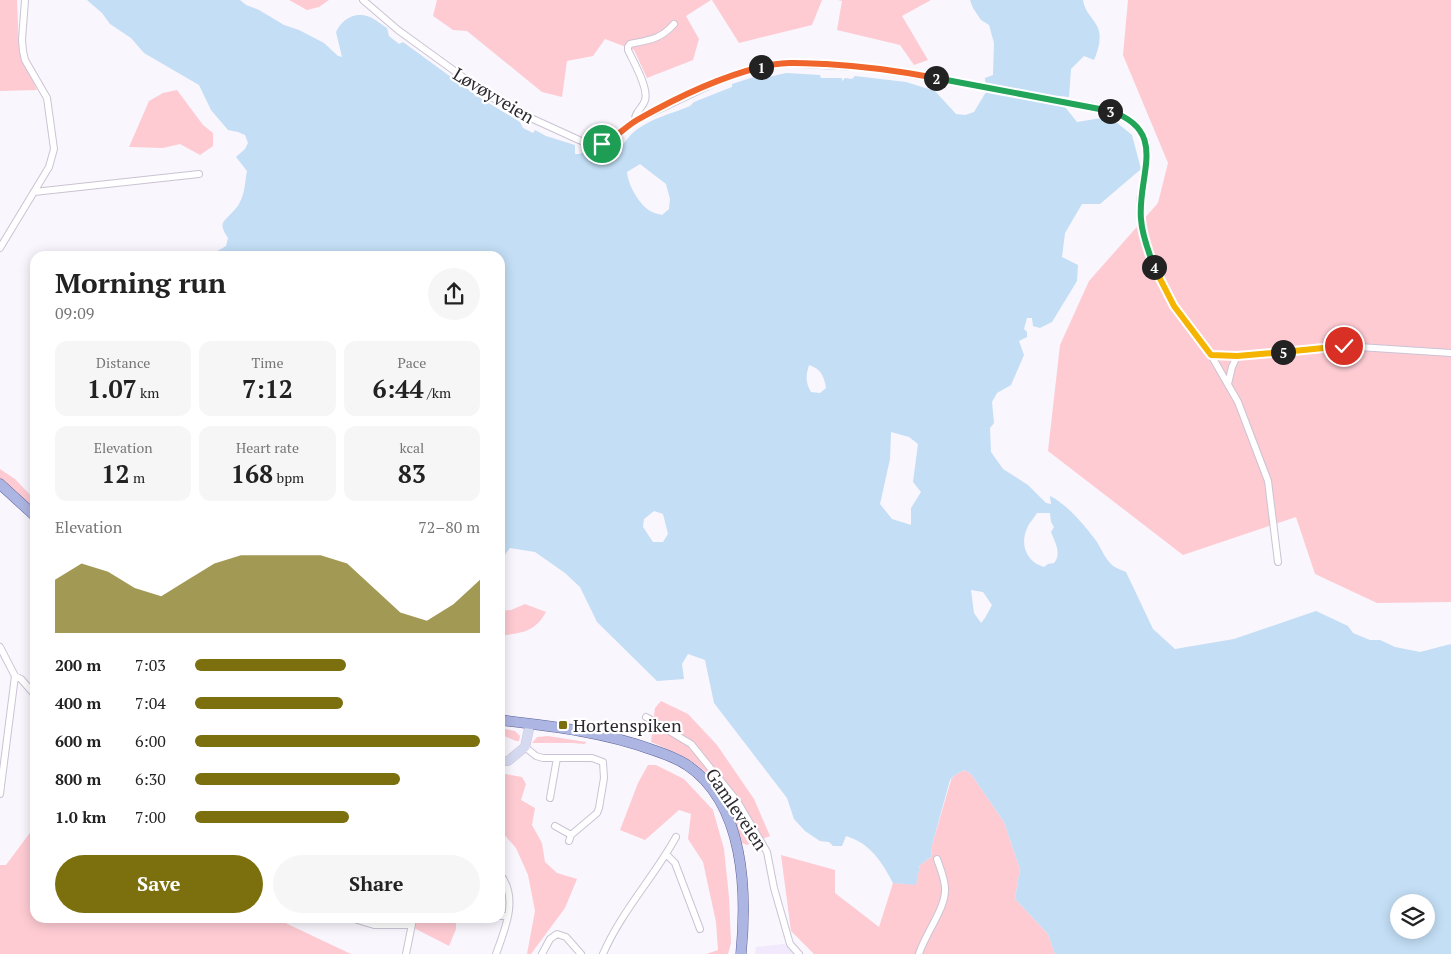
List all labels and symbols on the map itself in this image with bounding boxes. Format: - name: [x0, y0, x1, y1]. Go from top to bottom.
- pin: 1: [748, 54, 774, 80]
- street label: Løvøyveien: [449, 61, 539, 129]
- pin: 2: [924, 66, 948, 90]
- pin: 3: [1098, 98, 1122, 124]
- pin: [581, 123, 623, 165]
- pin: 4: [1142, 254, 1166, 280]
- pin: [1323, 325, 1365, 367]
- pin: 5: [1270, 340, 1296, 364]
- place label: Hortenspiken: [573, 713, 682, 737]
- marker: Hortenspiken: [557, 719, 569, 731]
- street label: Gamleveien: [701, 763, 773, 855]

